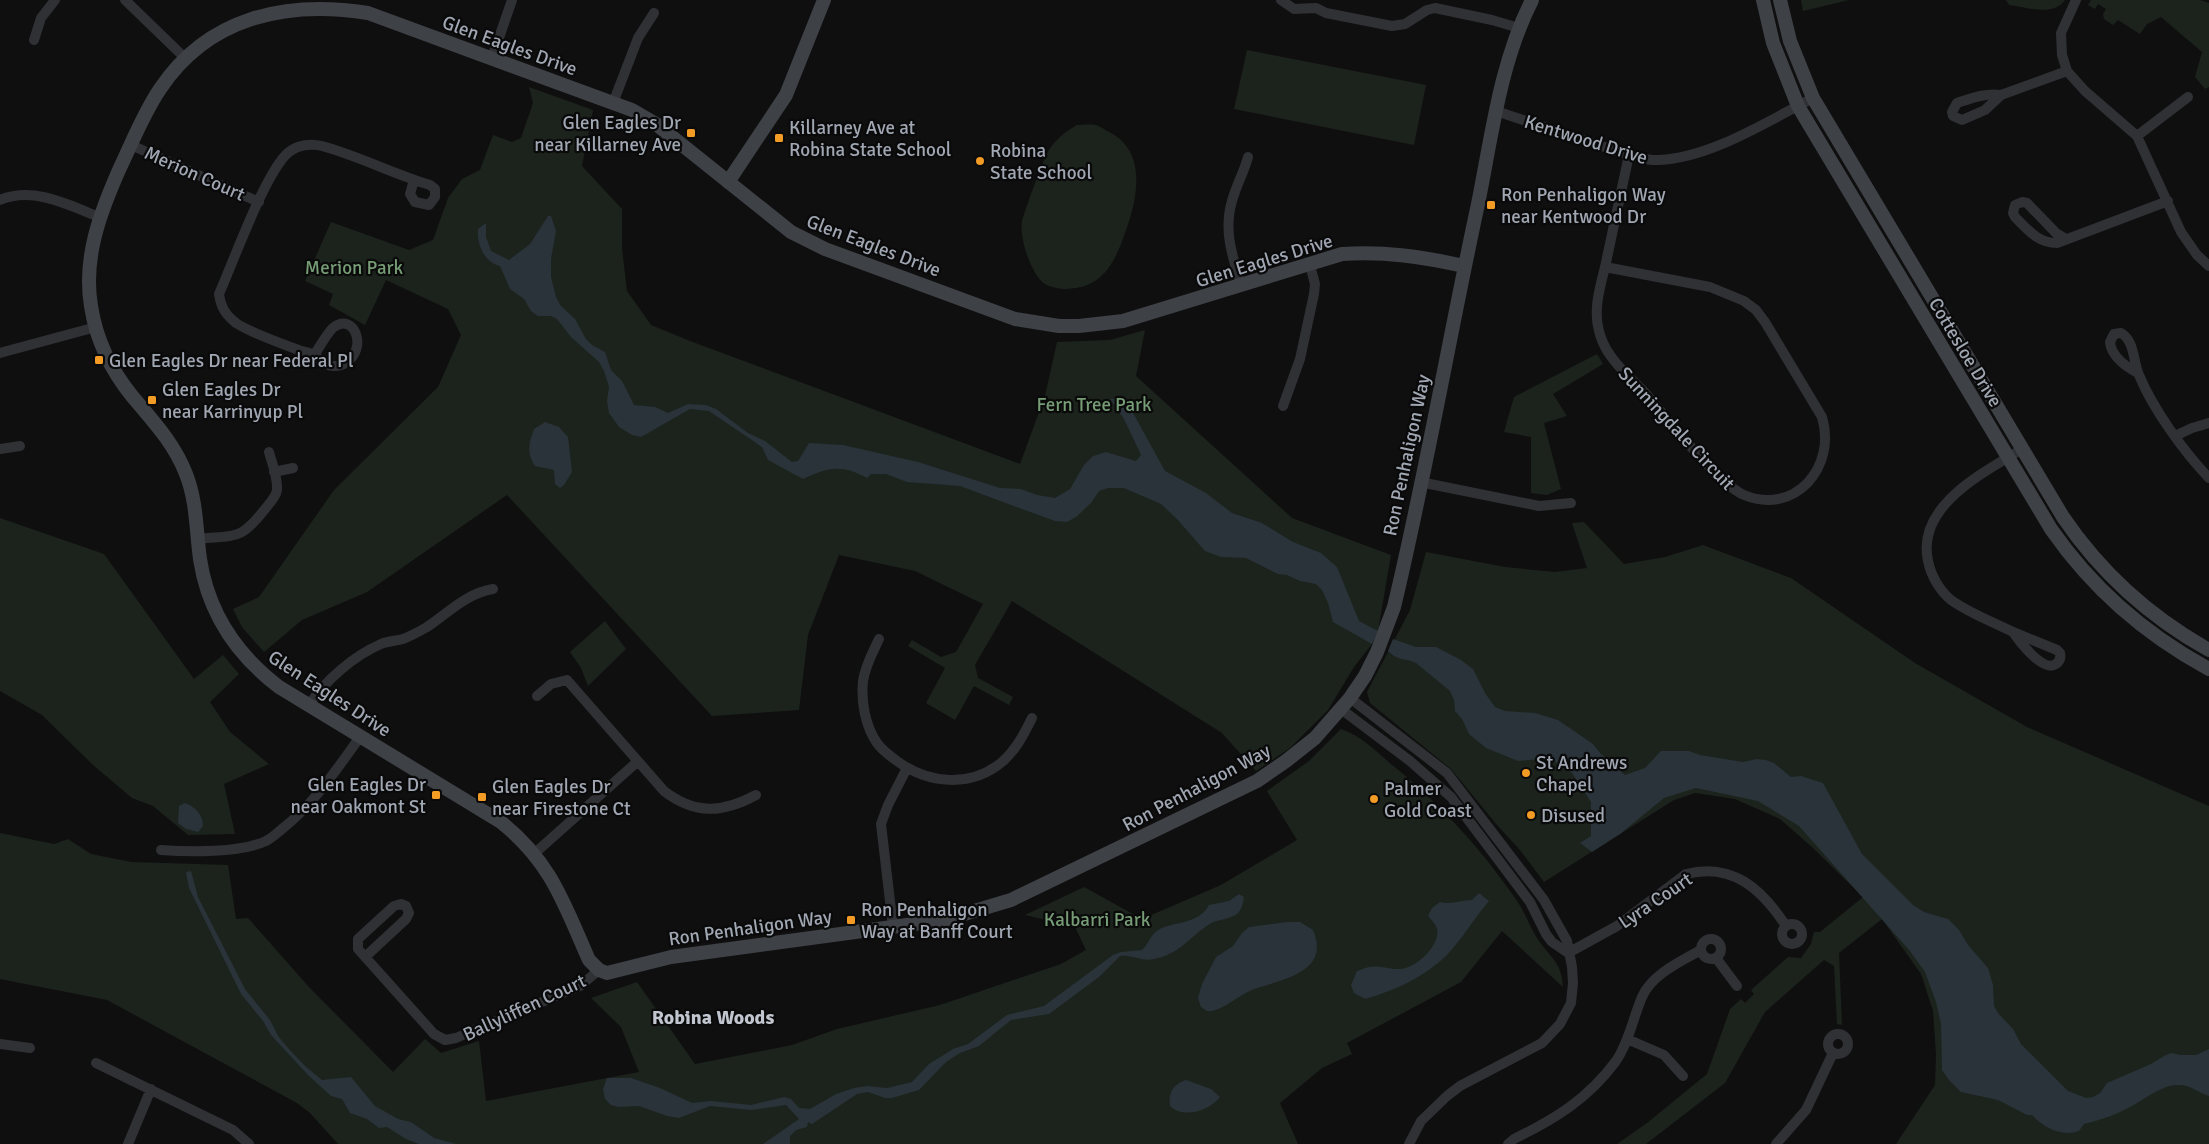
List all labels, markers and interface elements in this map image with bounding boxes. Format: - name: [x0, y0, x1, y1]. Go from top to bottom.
- street label: Glen Eagles Drive: [439, 10, 580, 81]
- street label: Kentwood Drive: [1521, 110, 1650, 170]
- place label: Glen Eagles Dr near Killarney Ave: [534, 111, 681, 157]
- place label: Killarney Ave at Robina State School: [789, 116, 951, 162]
- marker: Glen Eagles Dr near Killarney Ave: [685, 127, 697, 139]
- marker: Killarney Ave at Robina State School: [773, 132, 785, 144]
- place label: Robina State School: [990, 139, 1092, 185]
- street label: Merion Court: [141, 141, 249, 207]
- marker: Robina State School: [974, 155, 986, 167]
- place label: Ron Penhaligon Way near Kentwood Dr: [1501, 183, 1666, 229]
- marker: Ron Penhaligon Way near Kentwood Dr: [1485, 199, 1497, 211]
- street label: Glen Eagles Drive: [803, 209, 944, 283]
- street label: Glen Eagles Drive: [1193, 229, 1336, 293]
- park label: Merion Park: [305, 256, 404, 280]
- street label: Cottesloe Drive: [1923, 293, 2007, 412]
- place label: Glen Eagles Dr near Federal Pl: [109, 349, 353, 373]
- marker: Glen Eagles Dr near Federal Pl: [93, 354, 105, 366]
- street label: Sunningdale Circuit: [1613, 362, 1740, 496]
- street label: Ron Penhaligon Way: [1378, 372, 1436, 538]
- place label: Glen Eagles Dr near Karrinyup Pl: [162, 378, 303, 424]
- park label: Fern Tree Park: [1036, 393, 1152, 417]
- marker: Glen Eagles Dr near Karrinyup Pl: [146, 394, 158, 406]
- street label: Glen Eagles Drive: [263, 645, 395, 743]
- street label: Ron Penhaligon Way: [1118, 739, 1275, 837]
- place label: St Andrews Chapel: [1536, 751, 1627, 797]
- marker: St Andrews Chapel: [1520, 767, 1532, 779]
- place label: Glen Eagles Dr near Oakmont St: [290, 773, 426, 819]
- place label: Glen Eagles Dr near Firestone Ct: [492, 775, 631, 821]
- place label: Palmer Gold Coast: [1384, 777, 1472, 823]
- marker: Glen Eagles Dr near Oakmont St: [430, 789, 442, 801]
- marker: Glen Eagles Dr near Firestone Ct: [476, 791, 488, 803]
- marker: Palmer Gold Coast: [1368, 793, 1380, 805]
- place label: Disused: [1541, 804, 1605, 828]
- marker: Disused: [1525, 809, 1537, 821]
- street label: Lyra Court: [1614, 867, 1697, 934]
- place label: Ron Penhaligon Way at Banff Court: [861, 898, 1013, 944]
- street label: Ron Penhaligon Way: [667, 905, 833, 951]
- park label: Kalbarri Park: [1044, 908, 1151, 932]
- marker: Ron Penhaligon Way at Banff Court: [845, 914, 857, 926]
- street label: Ballyliffen Court: [459, 969, 590, 1047]
- district label: Robina Woods: [652, 1005, 774, 1030]

